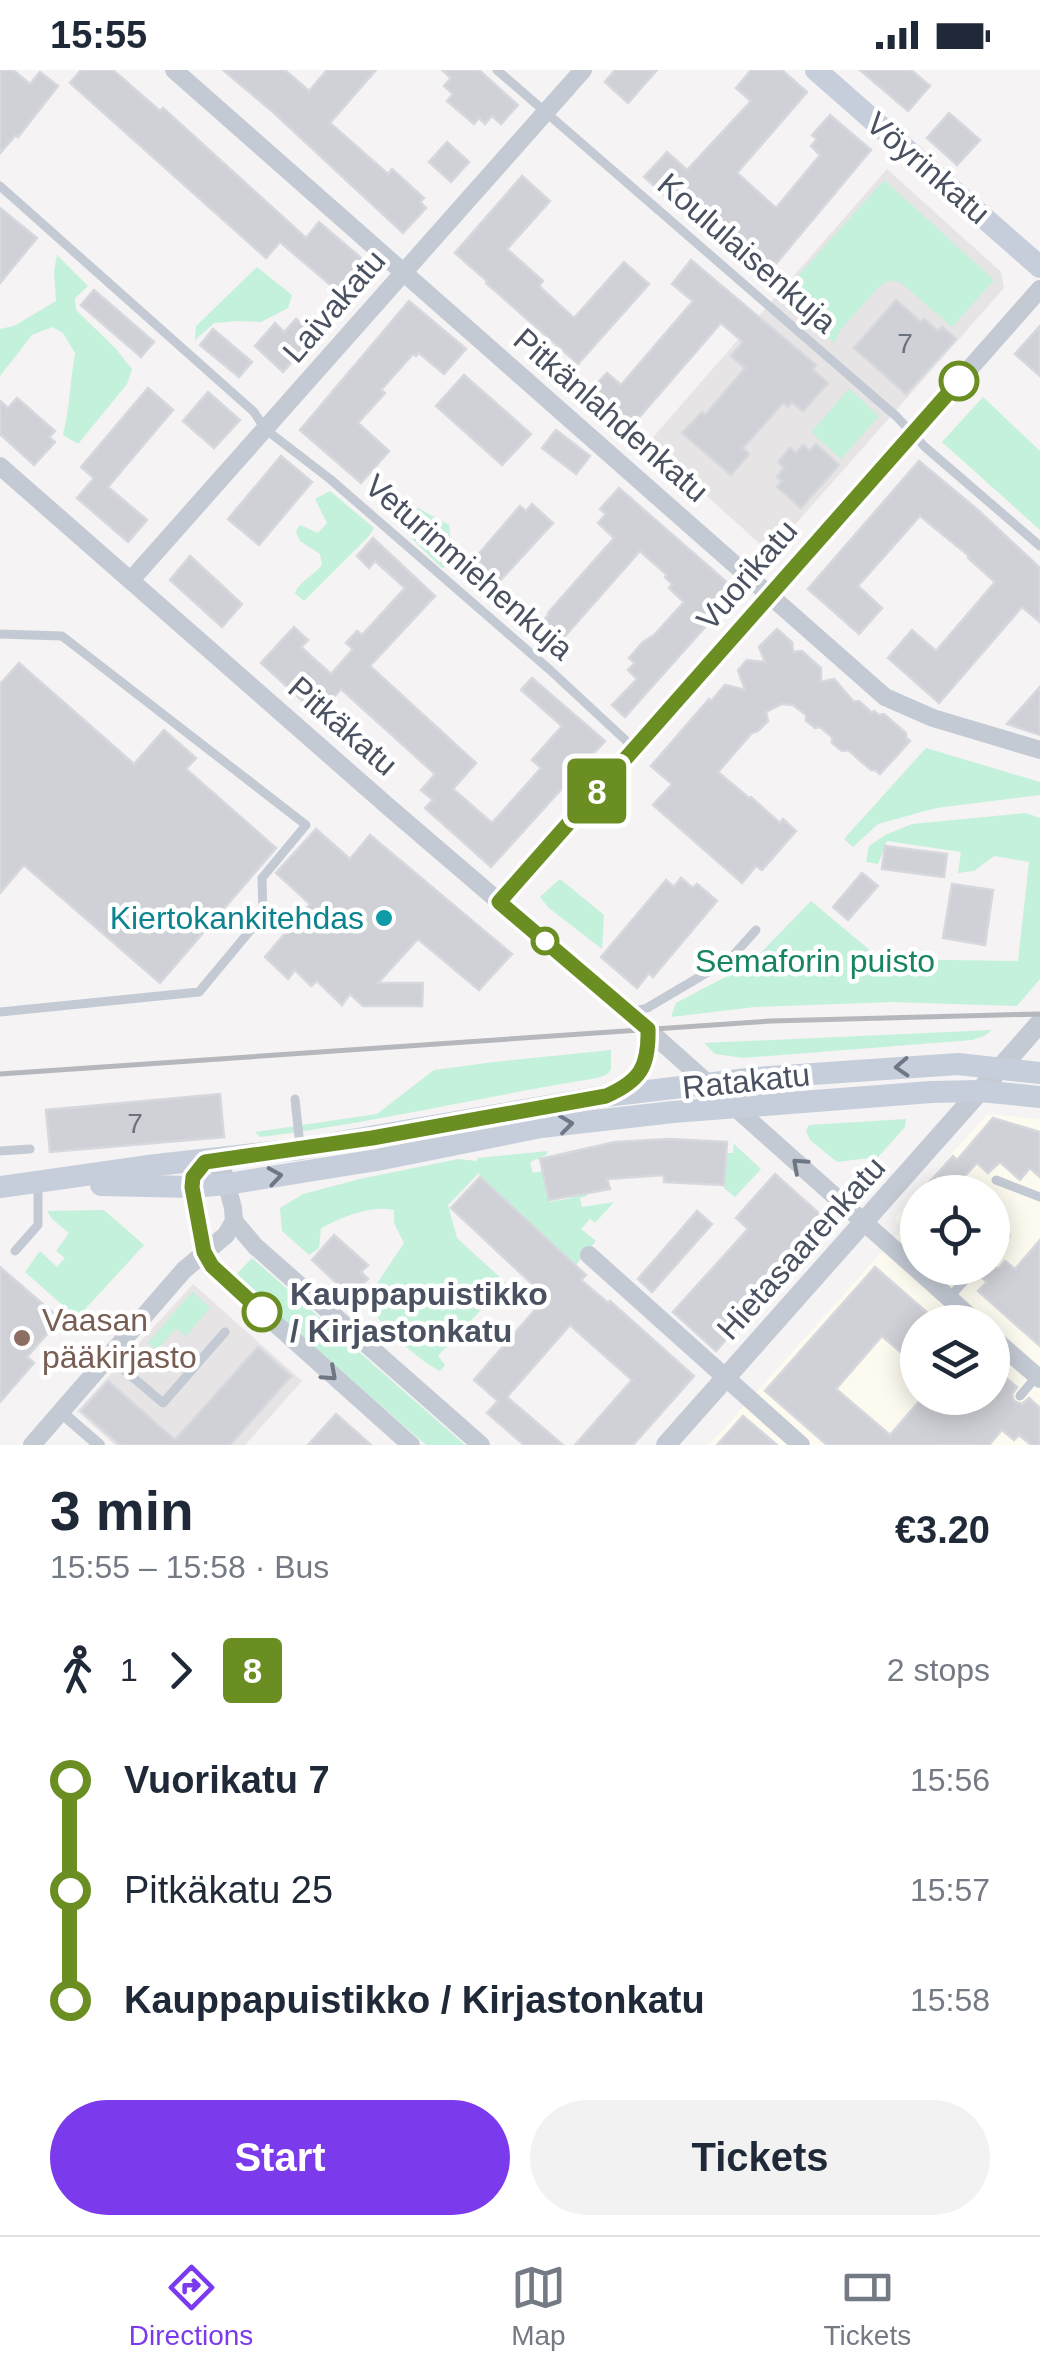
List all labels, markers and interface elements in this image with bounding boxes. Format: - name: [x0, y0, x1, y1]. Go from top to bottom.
- text: 15:55: [50, 14, 147, 56]
- street label: Vöyrinkatu: [859, 105, 997, 231]
- street label: Koululaisenkuja: [651, 166, 844, 340]
- street label: Laivakatu: [275, 242, 393, 370]
- street label: Pitkänlahdenkatu: [507, 321, 715, 509]
- house number: 7: [897, 328, 913, 359]
- unlabelled marker: [940, 362, 978, 400]
- street label: Veturinmiehenkuja: [358, 467, 580, 667]
- street label: Vuorikatu: [689, 513, 805, 637]
- street label: Pitkäkatu: [282, 669, 404, 783]
- line badge: 8: [564, 758, 630, 824]
- text: 8: [587, 772, 607, 811]
- place label: Kiertokankitehdas: [110, 900, 364, 936]
- marker: Kiertokankitehdas: [373, 907, 395, 929]
- unlabelled marker: [532, 928, 558, 954]
- park label: Semaforin puisto: [695, 943, 935, 979]
- street label: Ratakatu: [680, 1056, 812, 1106]
- one-way arrow: [894, 1056, 910, 1078]
- house number: 7: [127, 1108, 143, 1139]
- one-way arrow: [558, 1114, 574, 1135]
- street label: Hietasaarenkatu: [710, 1149, 892, 1347]
- one-way arrow: [792, 1159, 811, 1177]
- one-way arrow: [266, 1166, 283, 1187]
- map controls: [900, 1175, 1010, 1415]
- button: locate: [900, 1175, 1010, 1285]
- place label: Kauppapuistikko / Kirjastonkatu: [290, 1276, 548, 1349]
- marker: Kauppapuistikko / Kirjastonkatu: [243, 1293, 281, 1331]
- place label: Vaasan pääkirjasto: [42, 1302, 197, 1375]
- button: layers: [900, 1305, 1010, 1415]
- marker: Vaasan pääkirjasto: [11, 1327, 33, 1349]
- one-way arrow: [318, 1362, 337, 1380]
- text: 3 min: [50, 1480, 194, 1542]
- text: €3.20: [895, 1509, 990, 1551]
- text: 15:55 – 15:58 · Bus: [50, 1549, 329, 1585]
- icon: walk: [50, 1643, 105, 1698]
- icon: forward: [153, 1643, 208, 1698]
- text: 8: [243, 1651, 262, 1690]
- text: 1: [120, 1652, 138, 1688]
- text: 2 stops: [887, 1652, 990, 1688]
- text: Vuorikatu 7: [124, 1759, 330, 1801]
- text: 15:56: [910, 1762, 990, 1798]
- text: Pitkäkatu 25: [124, 1869, 333, 1911]
- text: 15:57: [910, 1872, 990, 1908]
- text: Kauppapuistikko / Kirjastonkatu: [124, 1979, 705, 2021]
- text: 15:58: [910, 1982, 990, 2018]
- button: Start: [50, 2100, 510, 2215]
- button: Tickets: [530, 2100, 990, 2215]
- tab: Directions: [129, 2260, 253, 2352]
- tab: Map: [511, 2260, 566, 2352]
- tab: Tickets: [824, 2260, 911, 2352]

